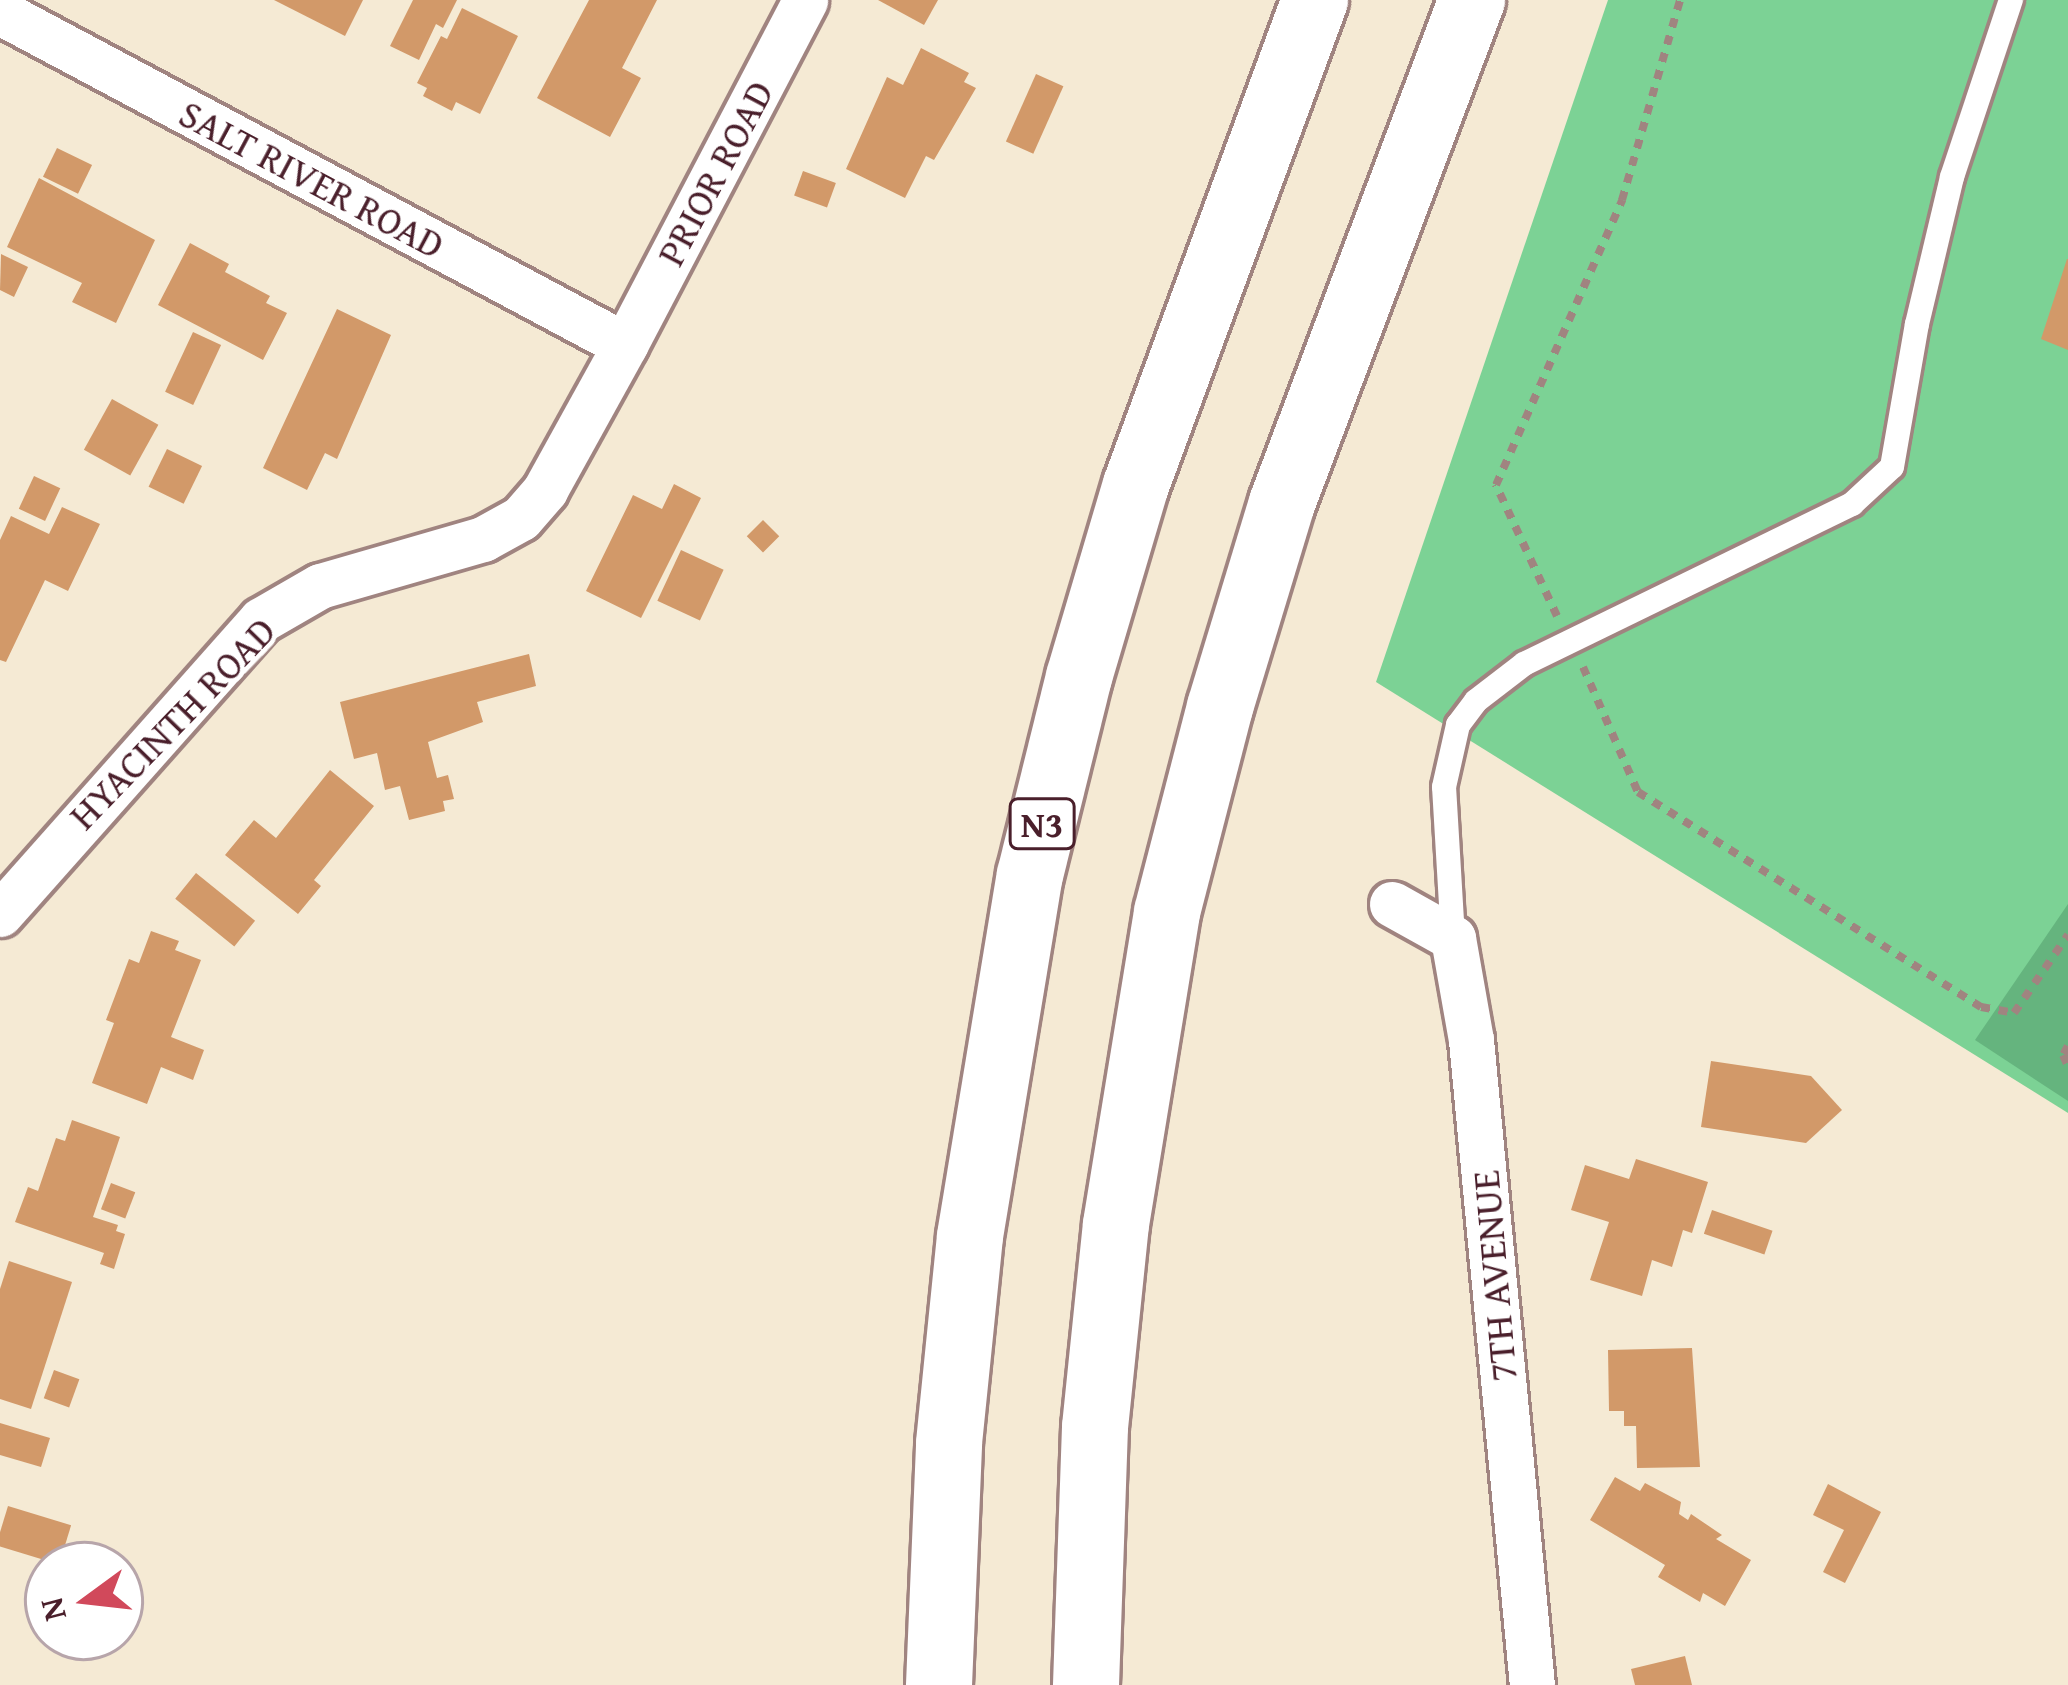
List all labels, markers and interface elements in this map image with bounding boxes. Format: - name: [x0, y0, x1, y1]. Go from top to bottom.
- street label: PRIOR ROAD: [647, 73, 783, 273]
- street label: SALT RIVER ROAD: [172, 90, 452, 268]
- street label: HYACINTH ROAD: [59, 607, 285, 839]
- road number: N3: [1006, 794, 1078, 854]
- street label: 7TH AVENUE: [1461, 1168, 1527, 1384]
- north arrow: [24, 1541, 144, 1661]
- text: N: [26, 1593, 78, 1626]

